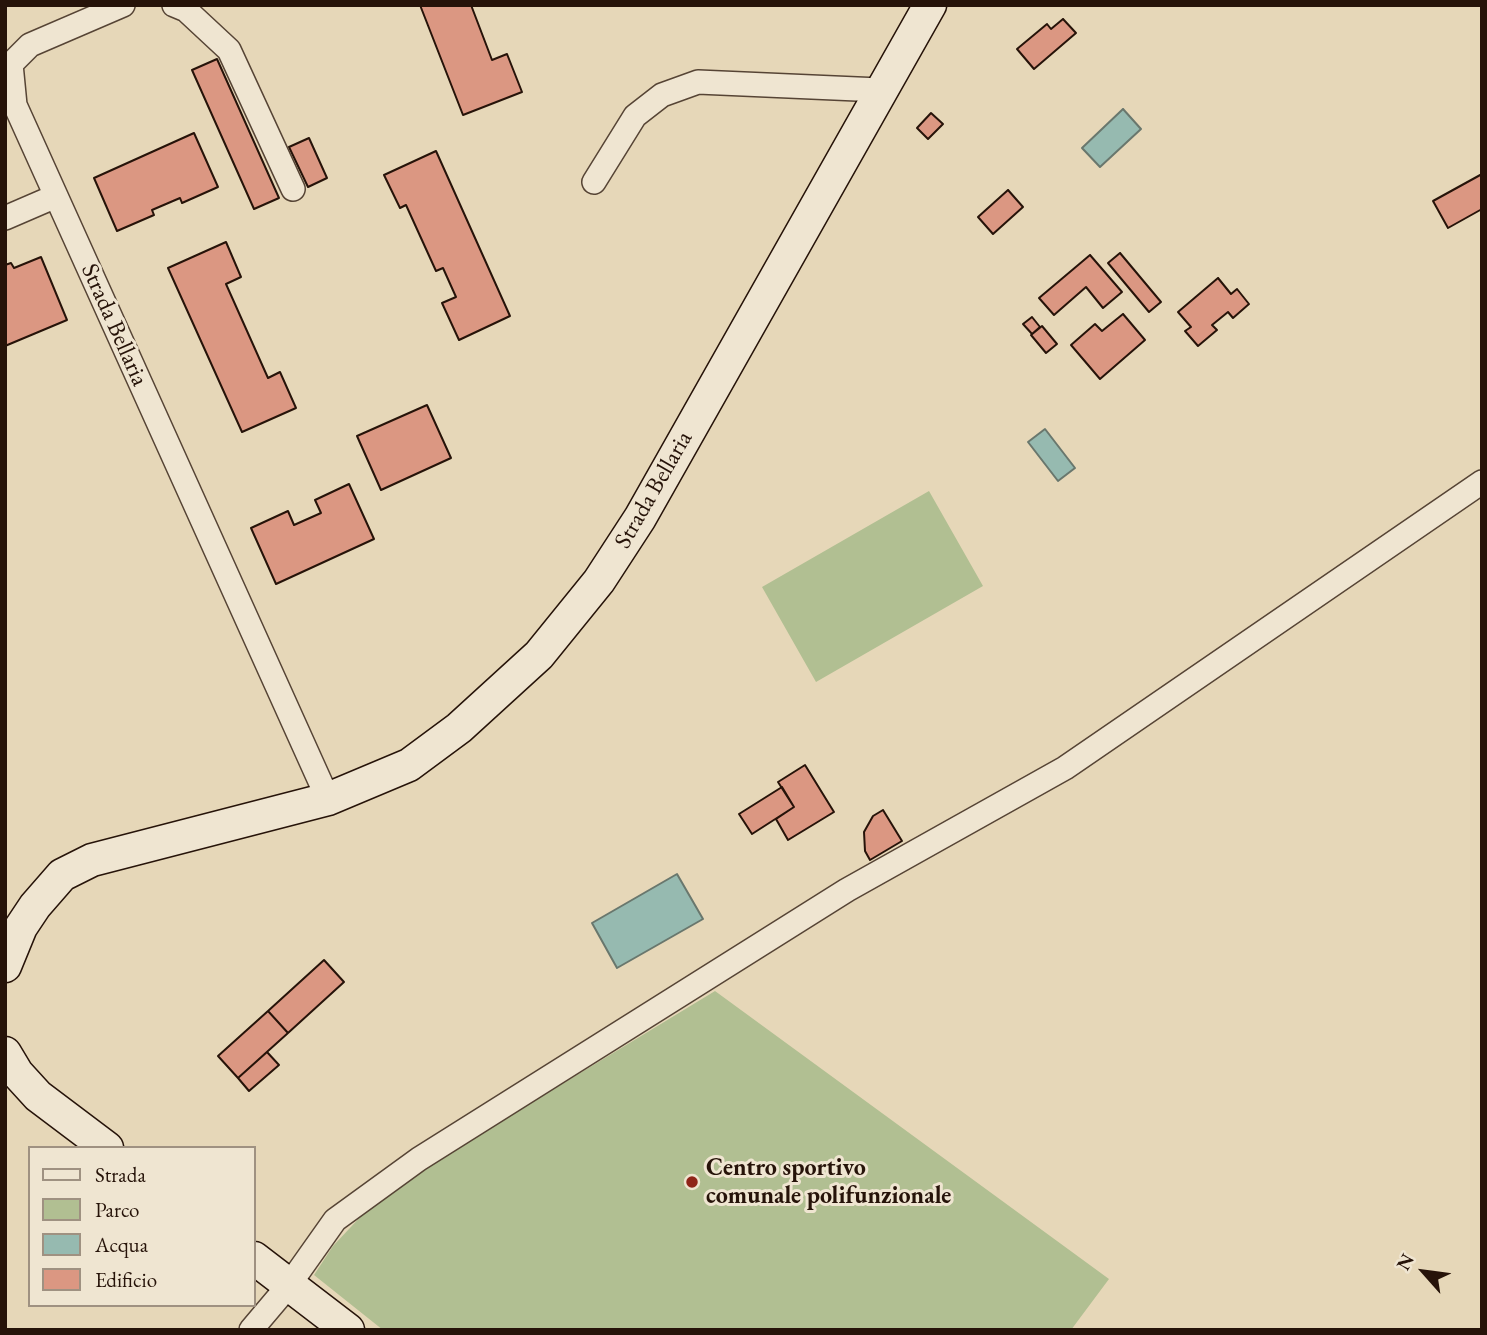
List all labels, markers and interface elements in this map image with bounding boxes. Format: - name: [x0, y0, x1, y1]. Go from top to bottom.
- street label: Strada Bellaria: [74, 259, 154, 391]
- street label: Strada Bellaria: [609, 426, 699, 554]
- legend: [28, 1146, 256, 1307]
- place label: Centro sportivo comunale polifunzionale: [706, 1154, 951, 1210]
- text: Strada: [95, 1161, 146, 1188]
- marker: Centro sportivo comunale polifunzionale: [684, 1174, 700, 1190]
- text: Parco: [95, 1196, 139, 1223]
- text: Acqua: [95, 1231, 148, 1258]
- north arrow: [1389, 1237, 1459, 1307]
- text: N: [1390, 1249, 1420, 1275]
- text: Edificio: [95, 1266, 157, 1293]

